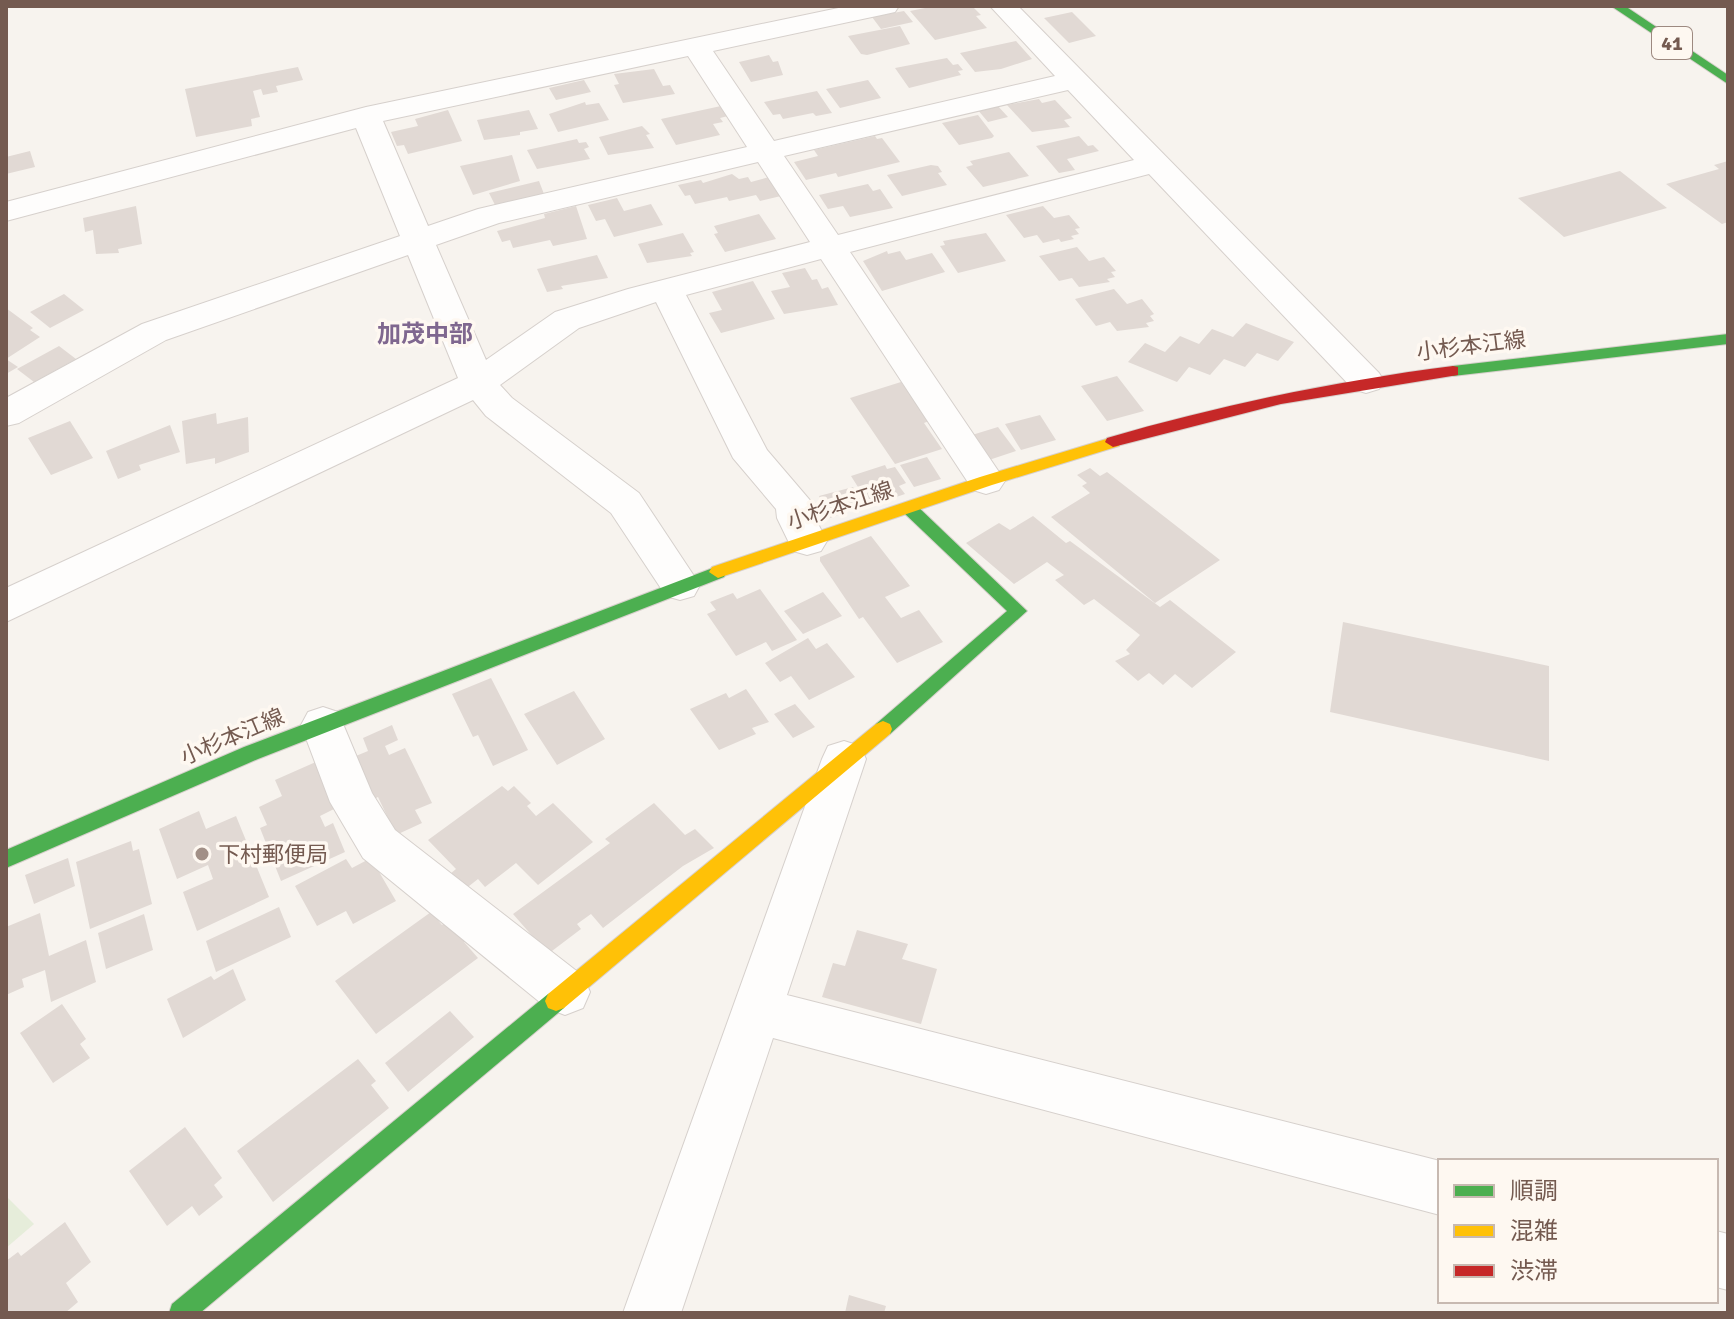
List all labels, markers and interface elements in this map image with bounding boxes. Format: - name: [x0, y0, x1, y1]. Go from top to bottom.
- road number: 41: [1652, 27, 1692, 59]
- district label: 加茂中部: [377, 319, 473, 349]
- street label: 小杉本江線: [1415, 325, 1527, 366]
- street label: 小杉本江線: [784, 476, 897, 535]
- street label: 小杉本江線: [176, 703, 288, 770]
- place label: 下村郵便局: [218, 841, 328, 868]
- marker: 下村郵便局: [193, 845, 211, 863]
- legend: [1438, 1159, 1718, 1303]
- text: 順調: [1510, 1176, 1558, 1206]
- text: 混雑: [1510, 1216, 1558, 1246]
- text: 渋滞: [1510, 1256, 1558, 1286]

